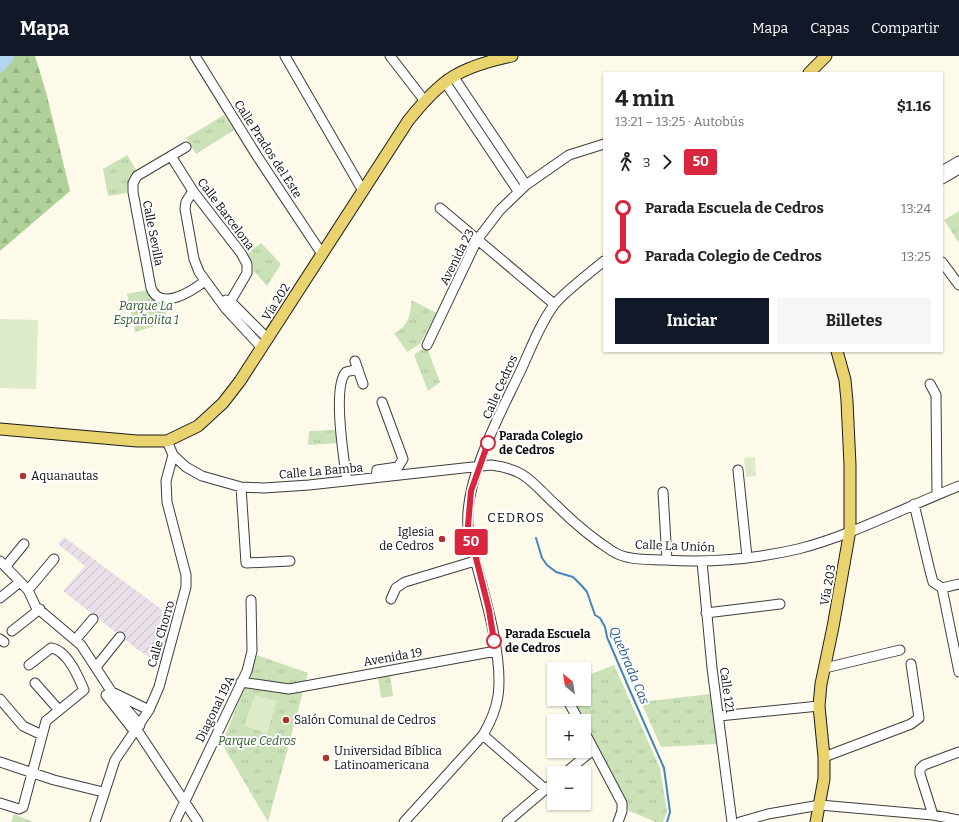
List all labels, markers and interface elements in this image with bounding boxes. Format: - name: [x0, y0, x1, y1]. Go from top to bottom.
- text: Mapa: [20, 17, 69, 40]
- text: Mapa: [752, 20, 788, 37]
- text: Capas: [810, 20, 849, 37]
- text: Compartir: [871, 20, 939, 37]
- text: 4 min: [615, 85, 675, 112]
- street label: Calle Prados del Este: [231, 97, 305, 201]
- text: $1.16: [897, 97, 931, 115]
- text: 13:21 – 13:25 · Autobús: [615, 114, 744, 129]
- icon: walk: [615, 151, 637, 173]
- icon: forward: [656, 151, 678, 173]
- text: 50: [692, 153, 709, 170]
- text: 3: [643, 155, 650, 170]
- street label: Calle Barcelona: [195, 175, 258, 253]
- street label: Calle Sevilla: [140, 199, 166, 267]
- text: Parada Escuela de Cedros: [645, 199, 824, 217]
- text: 13:24: [901, 201, 931, 216]
- street label: Avenida 23: [437, 226, 477, 287]
- text: Parada Colegio de Cedros: [645, 247, 822, 265]
- text: 13:25: [902, 249, 931, 264]
- street label: Vía 202: [259, 281, 293, 323]
- button: Iniciar: [615, 298, 769, 344]
- button: Billetes: [777, 298, 931, 344]
- park label: Parque La Españolita 1: [113, 299, 179, 327]
- street label: Calle Cedros: [480, 353, 520, 421]
- place label: Parada Colegio de Cedros: [499, 429, 583, 457]
- marker: Parada Colegio de Cedros: [480, 435, 496, 451]
- street label: Calle La Bamba: [278, 460, 364, 482]
- place label: Aquanautas: [31, 469, 99, 483]
- marker: Aquanautas: [18, 471, 28, 481]
- district label: CEDROS: [487, 510, 545, 525]
- place label: Iglesia de Cedros: [379, 525, 434, 553]
- line badge: 50: [453, 529, 489, 555]
- text: 50: [463, 533, 479, 550]
- marker: Iglesia de Cedros: [437, 534, 447, 544]
- street label: Calle La Unión: [635, 538, 716, 554]
- street label: Vía 203: [818, 563, 839, 607]
- street label: Calle Chorro: [145, 599, 177, 669]
- water label: Quebrada Cas: [606, 624, 653, 706]
- place label: Parada Escuela de Cedros: [505, 627, 591, 655]
- marker: Parada Escuela de Cedros: [486, 633, 502, 649]
- street label: Avenida 19: [362, 645, 424, 669]
- north arrow: [547, 662, 591, 706]
- map controls: [547, 662, 591, 810]
- street label: Calle 121: [717, 666, 737, 714]
- street label: Diagonal 19A: [193, 673, 237, 745]
- place label: Salón Comunal de Cedros: [294, 713, 436, 727]
- button: +: [547, 714, 591, 758]
- marker: Salón Comunal de Cedros: [281, 715, 291, 725]
- park label: Parque Cedros: [218, 734, 296, 748]
- place label: Universidad Bíblica Latinoamericana: [334, 744, 442, 772]
- marker: Universidad Bíblica Latinoamericana: [321, 753, 331, 763]
- button: −: [547, 766, 591, 810]

